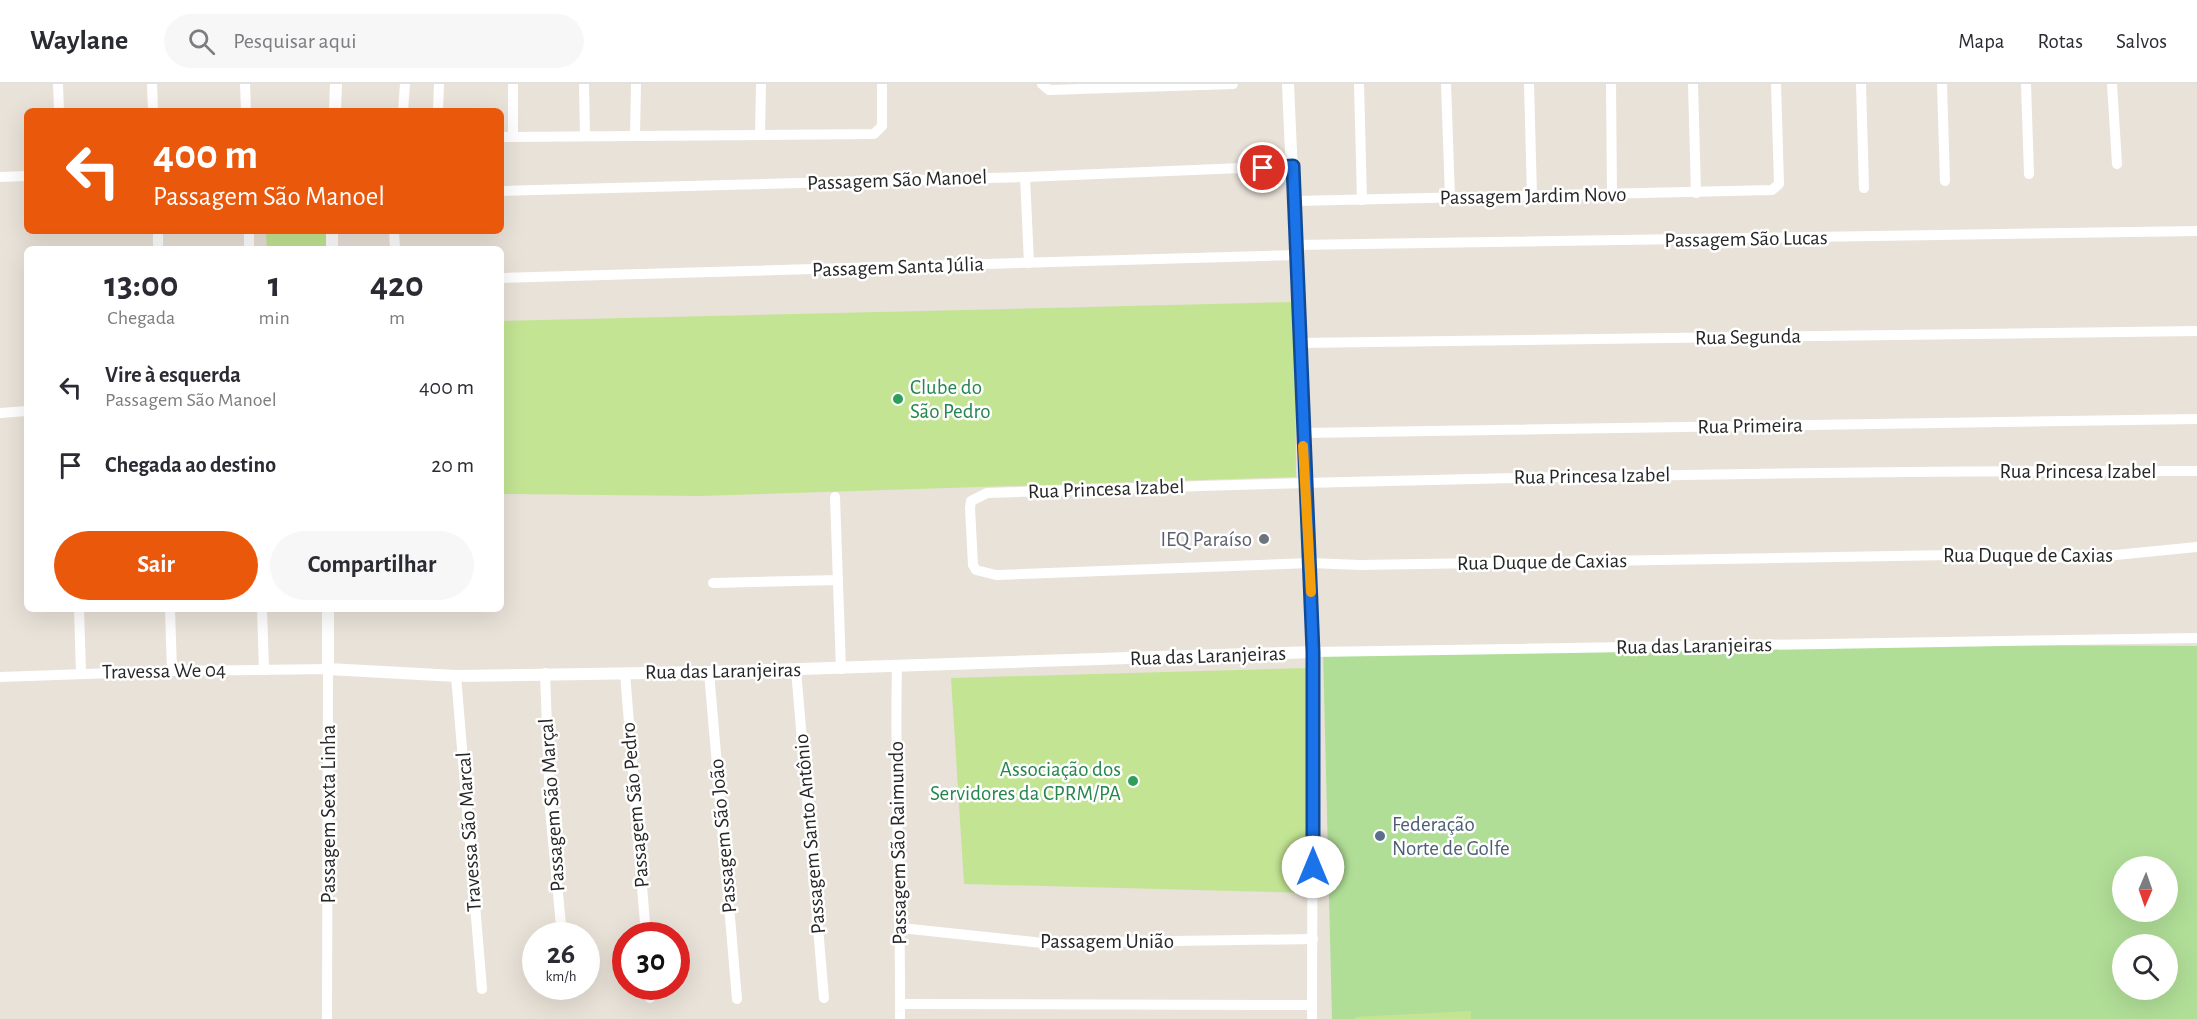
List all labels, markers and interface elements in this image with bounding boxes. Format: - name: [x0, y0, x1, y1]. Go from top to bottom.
- search box: [164, 14, 584, 68]
- icon: search: [185, 25, 218, 58]
- text: Waylane: [30, 27, 128, 55]
- text: Pesquisar aqui: [233, 30, 356, 52]
- text: Mapa: [1958, 31, 2005, 52]
- text: Rotas: [2038, 31, 2083, 52]
- text: Salvos: [2116, 31, 2167, 52]
- icon: left: [54, 132, 132, 210]
- text: 400 m: [153, 134, 258, 176]
- pin: [1237, 142, 1288, 193]
- icon: arrive: [1246, 151, 1279, 184]
- street label: Passagem São Manoel: [807, 166, 987, 194]
- text: Passagem São Manoel: [153, 183, 385, 210]
- street label: Passagem Jardim Novo: [1439, 184, 1627, 208]
- street label: Passagem São Lucas: [1664, 227, 1828, 251]
- street label: Passagem Santa Júlia: [812, 253, 985, 280]
- text: 13:00: [104, 267, 178, 303]
- text: 1: [268, 267, 281, 303]
- text: 420: [370, 267, 424, 303]
- text: Chegada: [107, 308, 175, 328]
- text: min: [259, 308, 290, 328]
- text: m: [389, 308, 405, 328]
- street label: Rua Segunda: [1695, 326, 1802, 348]
- text: Vire à esquerda: [105, 364, 241, 386]
- icon: left: [54, 371, 87, 404]
- text: 400 m: [419, 376, 474, 398]
- place label: Clube do São Pedro: [910, 377, 991, 422]
- text: Passagem São Manoel: [105, 390, 277, 410]
- marker: Clube do São Pedro: [891, 392, 905, 406]
- street label: Rua Primeira: [1697, 415, 1803, 437]
- icon: arrive: [54, 449, 87, 482]
- text: Chegada ao destino: [105, 454, 276, 476]
- text: 20 m: [431, 454, 474, 476]
- street label: Rua Princesa Izabel: [2000, 461, 2156, 482]
- street label: Rua Princesa Izabel: [1513, 464, 1671, 488]
- street label: Rua Princesa Izabel: [1027, 476, 1185, 502]
- place label: IEQ Paraíso: [1160, 529, 1252, 550]
- button: Sair: [54, 531, 258, 600]
- button: Compartilhar: [270, 531, 474, 600]
- marker: IEQ Paraíso: [1257, 532, 1271, 546]
- street label: Rua Duque de Caxias: [1943, 545, 2113, 566]
- street label: Rua Duque de Caxias: [1457, 550, 1627, 574]
- street label: Rua das Laranjeiras: [1616, 634, 1772, 658]
- street label: Rua das Laranjeiras: [1129, 643, 1287, 669]
- street label: Travessa We 04: [102, 659, 226, 683]
- street label: Rua das Laranjeiras: [645, 659, 801, 683]
- street label: Passagem São Marçal: [535, 718, 569, 892]
- street label: Passagem São Pedro: [617, 721, 653, 889]
- street label: Passagem Sexta Linha: [318, 724, 339, 903]
- street label: Passagem Santo Antônio: [791, 733, 829, 935]
- street label: Passagem São Raimundo: [886, 741, 910, 945]
- street label: Travessa São Marcal: [453, 751, 485, 913]
- street label: Passagem São João: [706, 758, 740, 914]
- place label: Associação dos Servidores da CPRM/PA: [930, 759, 1121, 804]
- marker: Associação dos Servidores da CPRM/PA: [1126, 774, 1140, 788]
- place label: Federação Norte de Golfe: [1392, 814, 1510, 859]
- marker: Federação Norte de Golfe: [1373, 829, 1387, 843]
- position arrow: [1281, 835, 1345, 899]
- north arrow: [2112, 856, 2178, 922]
- map controls: [2112, 856, 2178, 1000]
- speed limit sign: 30: [612, 922, 690, 1000]
- street label: Passagem União: [1040, 931, 1174, 952]
- button: search: [2112, 934, 2178, 1000]
- text: 26: [547, 939, 575, 969]
- text: km/h: [546, 969, 576, 984]

